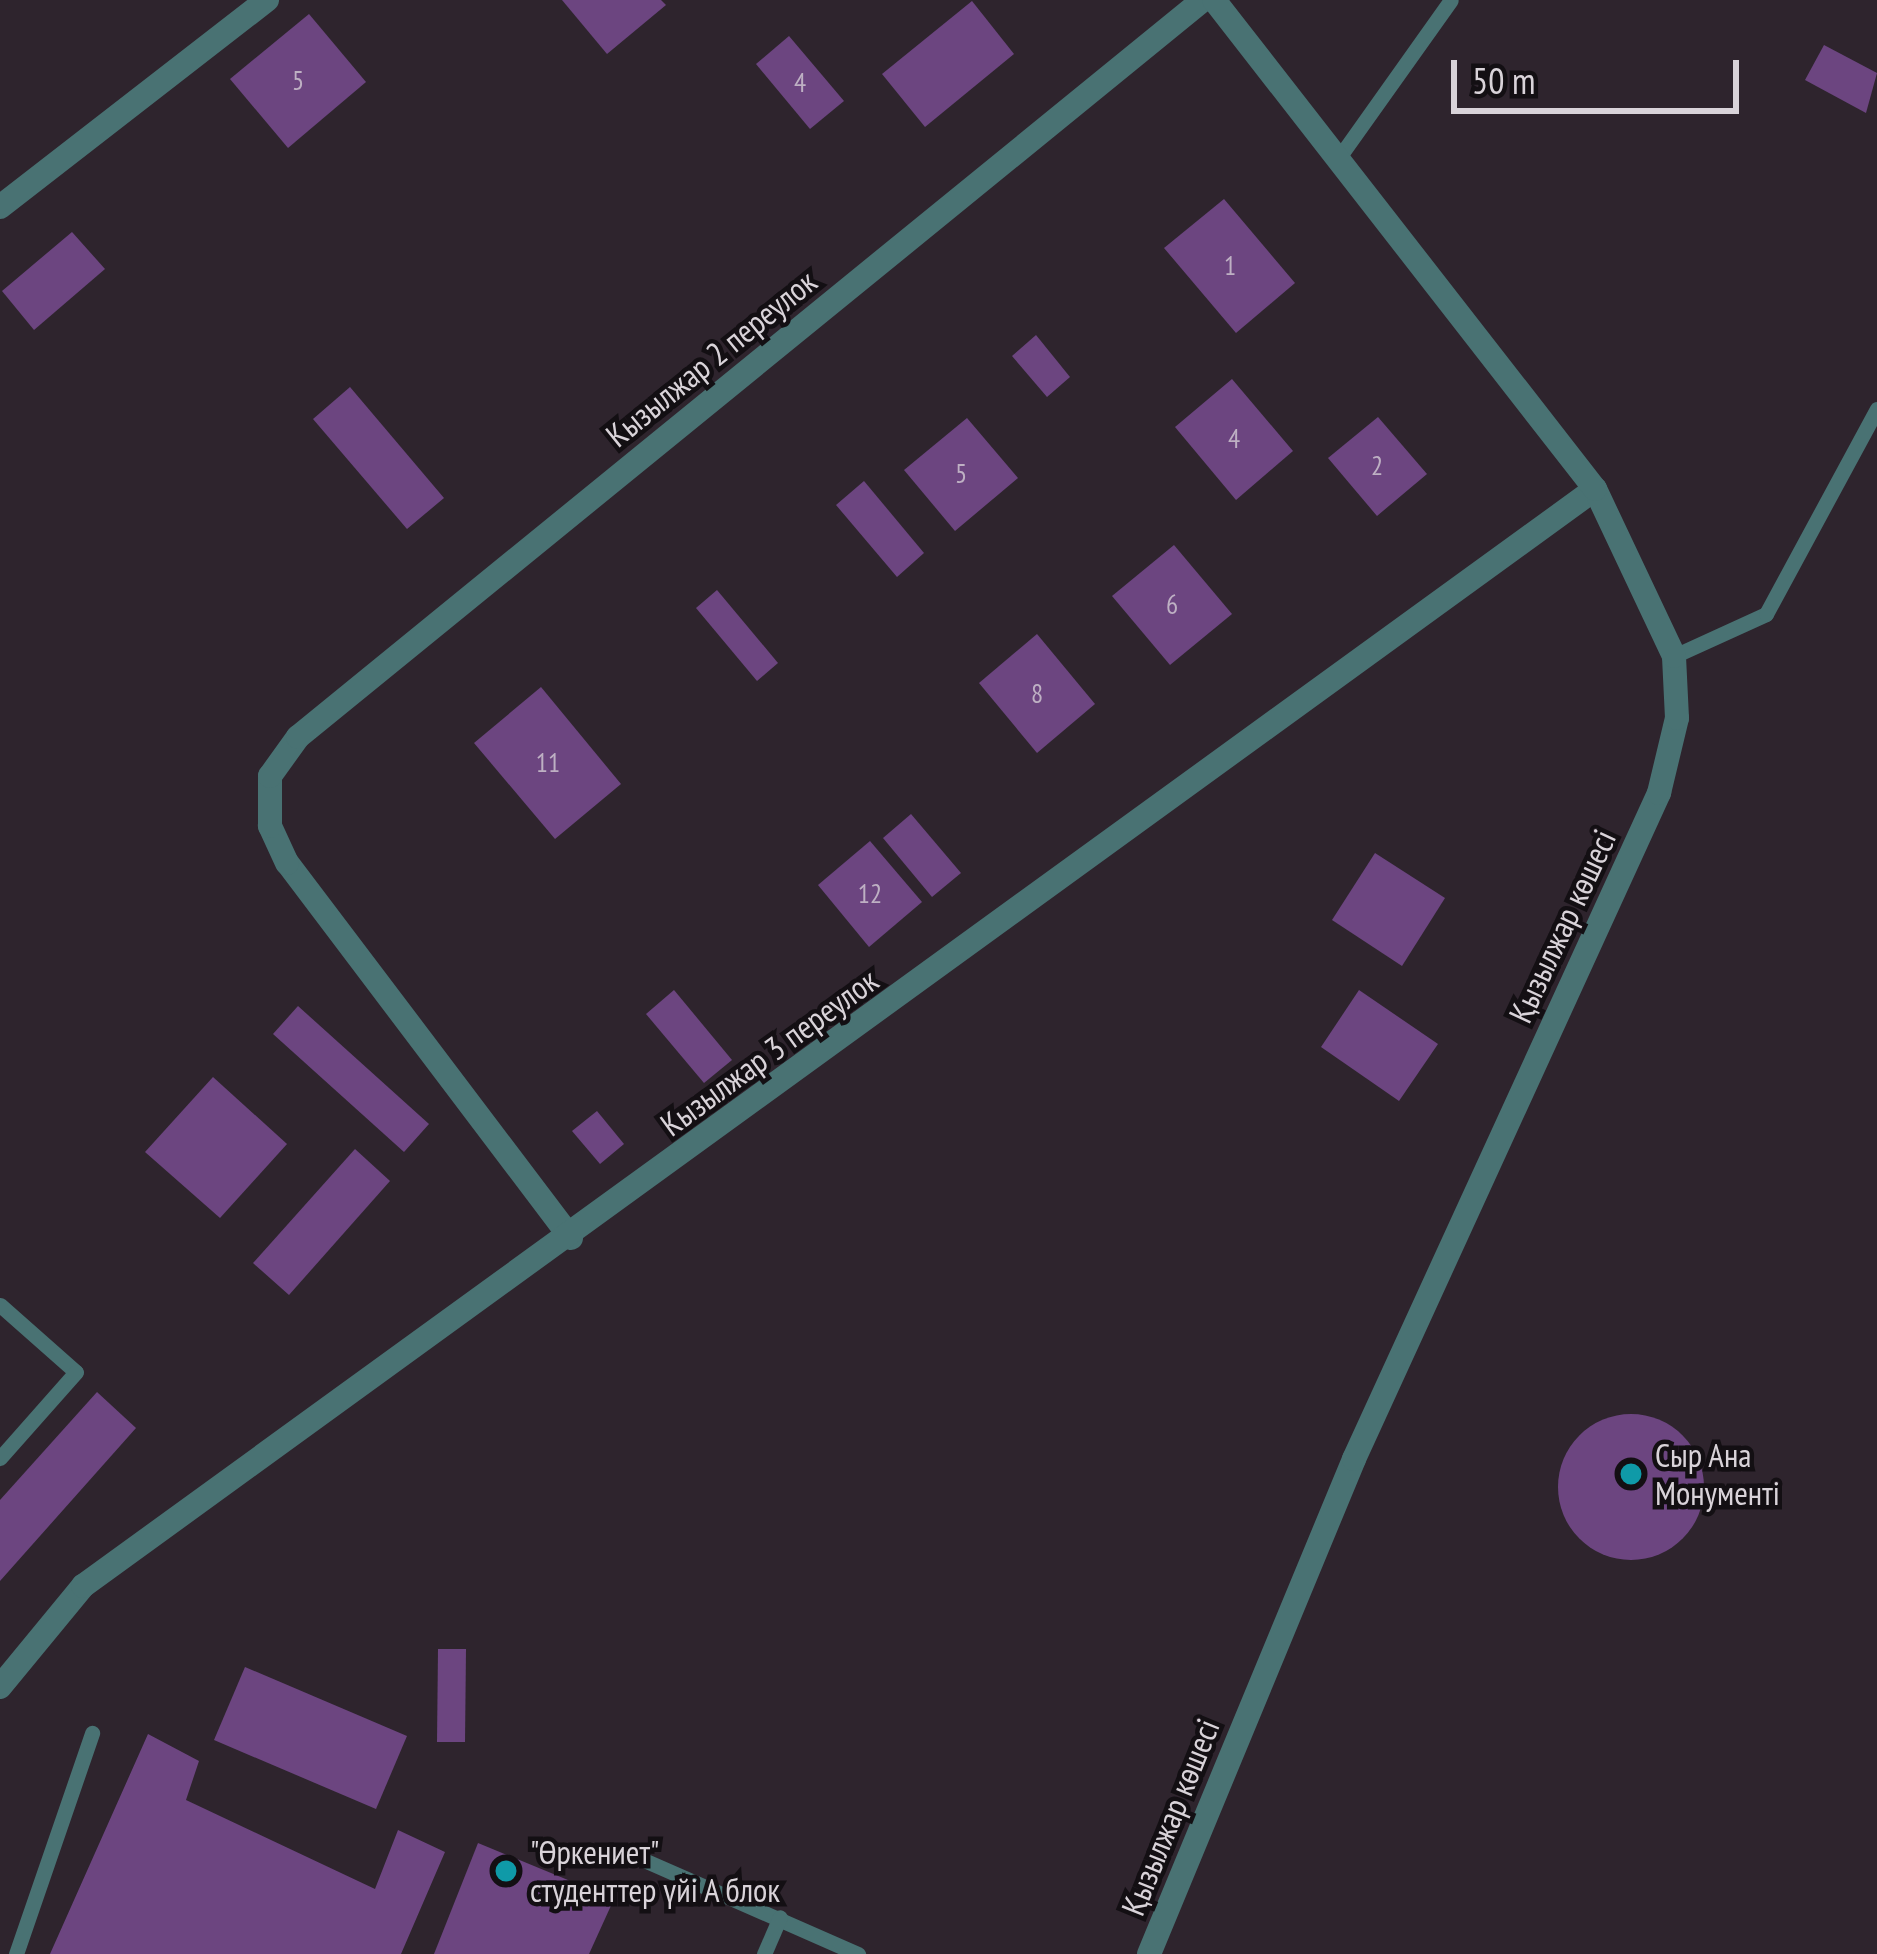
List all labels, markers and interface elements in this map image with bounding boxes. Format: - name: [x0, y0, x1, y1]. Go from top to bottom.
- scale bar: [1457, 36, 1745, 110]
- text: 50 m: [1472, 57, 1535, 104]
- house number: 5: [292, 65, 304, 97]
- house number: 4: [794, 67, 806, 99]
- house number: 1: [1224, 250, 1236, 282]
- street label: Кызылжар 2 переулок: [598, 261, 824, 455]
- house number: 4: [1228, 423, 1240, 455]
- house number: 2: [1371, 450, 1383, 482]
- house number: 5: [955, 458, 967, 490]
- house number: 6: [1166, 589, 1178, 621]
- house number: 8: [1031, 678, 1043, 710]
- house number: 11: [536, 747, 560, 779]
- street label: Қызылжар көшесі: [1500, 823, 1624, 1029]
- house number: 12: [858, 878, 882, 910]
- street label: Кызылжар 3 переулок: [653, 960, 885, 1144]
- place label: Сыр Ана Монументі: [1655, 1435, 1780, 1513]
- marker: Сыр Ана Монументі: [1618, 1461, 1644, 1487]
- street label: Қызылжар көшесі: [1113, 1713, 1227, 1921]
- place label: "Өркениет" студенттер үйі А блок: [530, 1832, 782, 1910]
- marker: "Өркениет" студенттер үйі А блок: [493, 1858, 519, 1884]

